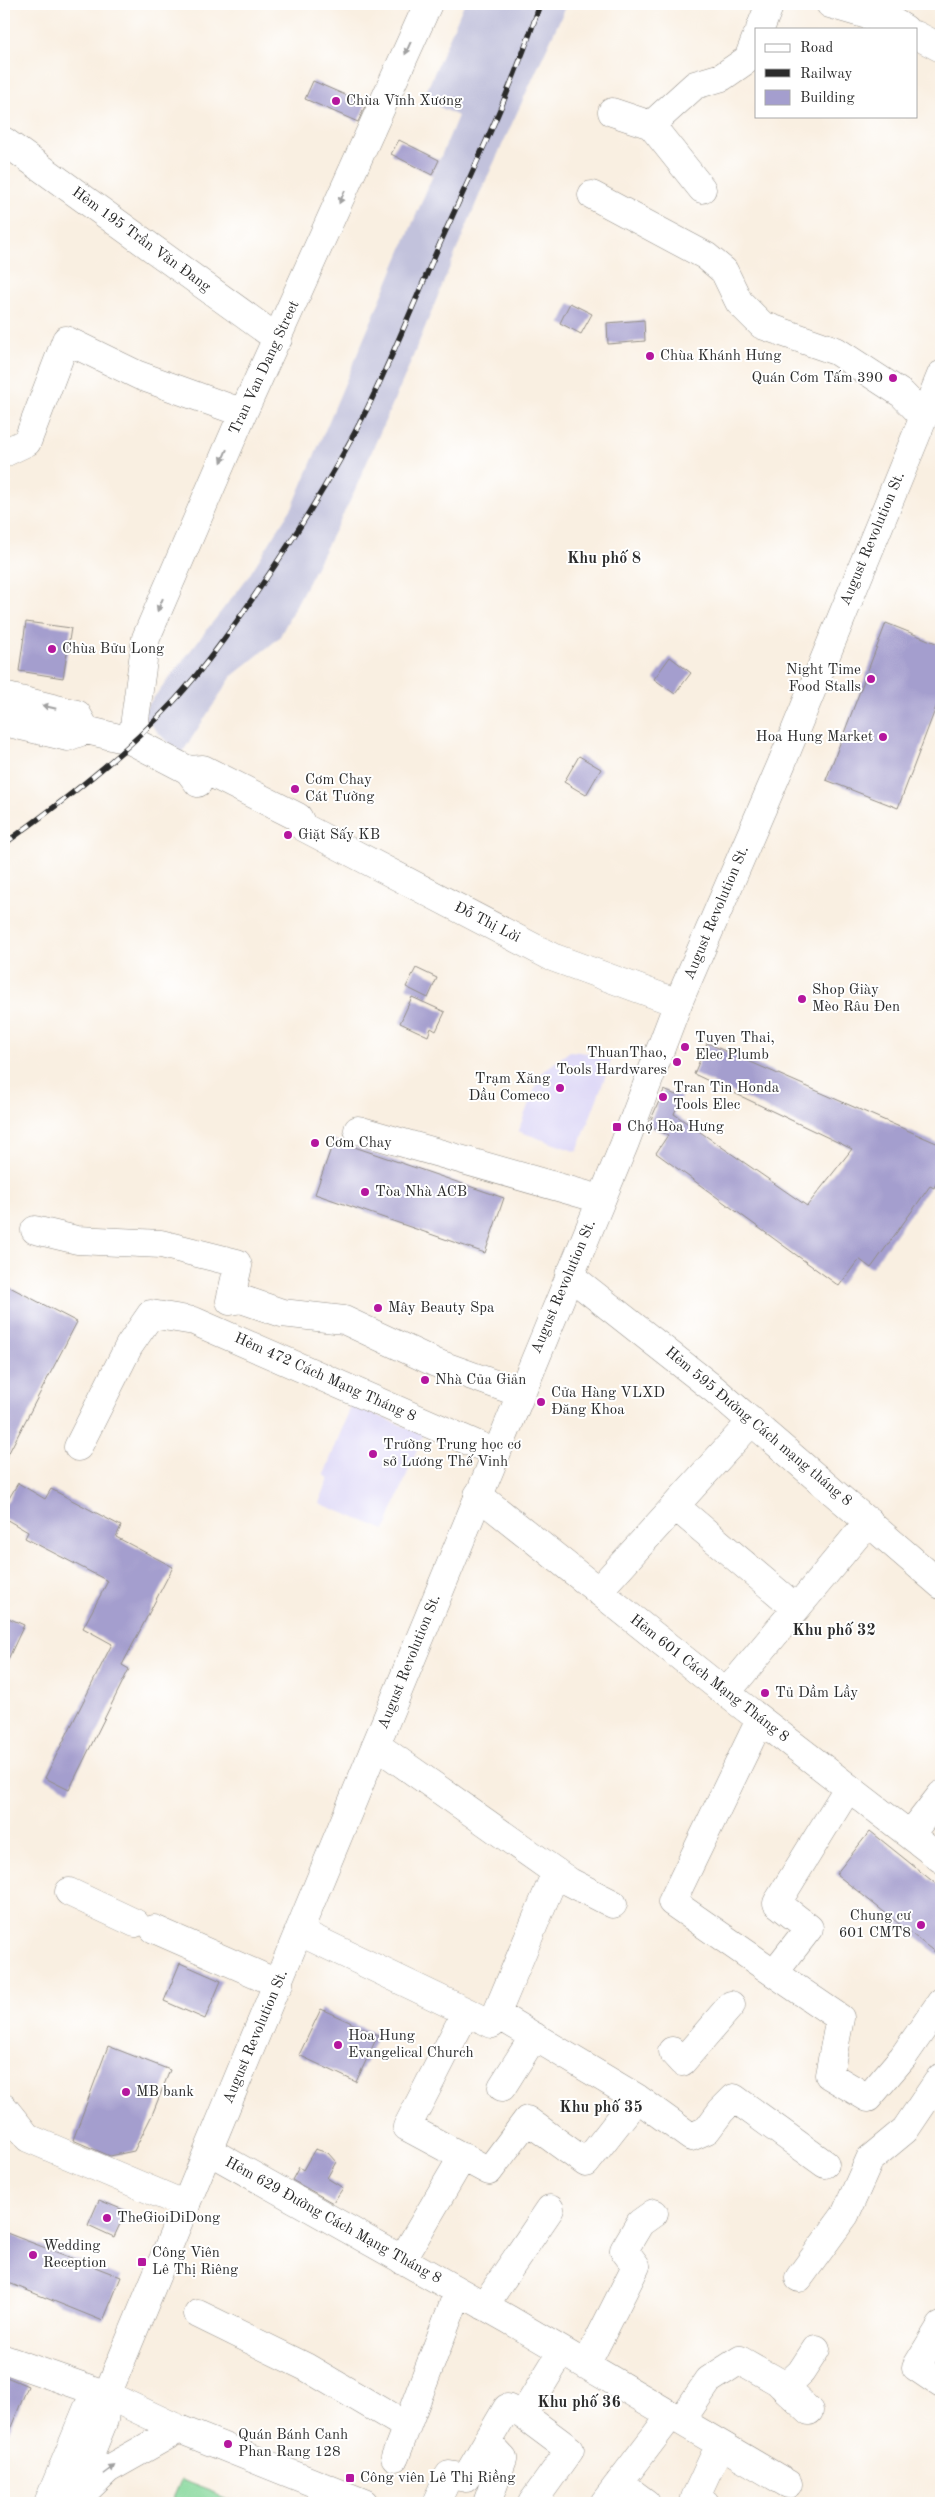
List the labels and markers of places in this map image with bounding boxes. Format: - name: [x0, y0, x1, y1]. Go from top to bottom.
- place label: Chùa Vĩnh Xương: [346, 94, 462, 109]
- marker: Chùa Vĩnh Xương: [330, 95, 342, 107]
- place label: Chùa Khánh Hưng: [660, 349, 781, 364]
- marker: Chùa Khánh Hưng: [644, 350, 656, 362]
- place label: Quán Cơm Tấm 390: [751, 370, 883, 386]
- marker: Quán Cơm Tấm 390: [887, 372, 899, 384]
- place label: Chùa Bửu Long: [62, 642, 164, 657]
- marker: Chùa Bửu Long: [46, 643, 58, 655]
- place label: Night Time Food Stalls: [786, 663, 861, 695]
- marker: Night Time Food Stalls: [865, 673, 877, 685]
- place label: Hoa Hung Market: [756, 730, 873, 745]
- marker: Hoa Hung Market: [877, 731, 889, 743]
- place label: Cơm Chay Cát Tường: [305, 773, 374, 805]
- marker: Cơm Chay Cát Tường: [289, 783, 301, 795]
- place label: Giặt Sấy KB: [298, 827, 380, 843]
- marker: Giặt Sấy KB: [282, 829, 294, 841]
- place label: Shop Giày Mèo Râu Đen: [812, 983, 900, 1015]
- marker: Shop Giày Mèo Râu Đen: [796, 993, 808, 1005]
- place label: Tuyen Thai, Elec Plumb: [695, 1031, 775, 1063]
- marker: Tuyen Thai, Elec Plumb: [679, 1041, 691, 1053]
- place label: ThuanThao, Tools Hardwares: [556, 1046, 667, 1078]
- marker: ThuanThao, Tools Hardwares: [671, 1056, 683, 1068]
- place label: Trạm Xăng Dầu Comeco: [468, 1072, 550, 1104]
- place label: Tran Tin Honda Tools Elec: [673, 1081, 780, 1113]
- marker: Trạm Xăng Dầu Comeco: [554, 1082, 566, 1094]
- marker: Tran Tin Honda Tools Elec: [657, 1091, 669, 1103]
- place label: Chợ Hòa Hưng: [627, 1120, 724, 1135]
- marker: Chợ Hòa Hưng: [611, 1121, 623, 1133]
- place label: Cơm Chay: [325, 1136, 392, 1151]
- marker: Cơm Chay: [309, 1137, 321, 1149]
- place label: Tòa Nhà ACB: [375, 1185, 467, 1200]
- marker: Tòa Nhà ACB: [359, 1186, 371, 1198]
- place label: Mây Beauty Spa: [388, 1301, 495, 1316]
- marker: Mây Beauty Spa: [372, 1302, 384, 1314]
- place label: Nhà Của Giản: [435, 1373, 526, 1388]
- marker: Nhà Của Giản: [419, 1374, 431, 1386]
- place label: Cửa Hàng VLXD Đăng Khoa: [551, 1386, 665, 1418]
- marker: Cửa Hàng VLXD Đăng Khoa: [535, 1396, 547, 1408]
- place label: Trường Trung học cơ sở Lương Thế Vinh: [383, 1438, 521, 1470]
- marker: Trường Trung học cơ sở Lương Thế Vinh: [367, 1448, 379, 1460]
- place label: Tủ Dầm Lầy: [775, 1684, 858, 1701]
- marker: Tủ Dầm Lầy: [759, 1687, 771, 1699]
- place label: Chung cư 601 CMT8: [839, 1909, 912, 1941]
- marker: Chung cư 601 CMT8: [915, 1919, 927, 1931]
- place label: Hoa Hung Evangelical Church: [348, 2029, 474, 2061]
- marker: Hoa Hung Evangelical Church: [332, 2039, 344, 2051]
- place label: MB bank: [136, 2085, 194, 2100]
- marker: MB bank: [120, 2086, 132, 2098]
- place label: TheGioiDiDong: [117, 2211, 220, 2226]
- marker: TheGioiDiDong: [101, 2212, 113, 2224]
- place label: Wedding Reception: [43, 2239, 107, 2271]
- place label: Công Viên Lê Thị Riêng: [152, 2246, 238, 2278]
- marker: Wedding Reception: [27, 2249, 39, 2261]
- marker: Công Viên Lê Thị Riêng: [136, 2256, 148, 2268]
- place label: Quán Bánh Canh Phan Rang 128: [238, 2428, 348, 2460]
- marker: Quán Bánh Canh Phan Rang 128: [222, 2438, 234, 2450]
- place label: Công viên Lê Thị Riềng: [360, 2469, 515, 2486]
- marker: Công viên Lê Thị Riềng: [344, 2472, 356, 2484]

